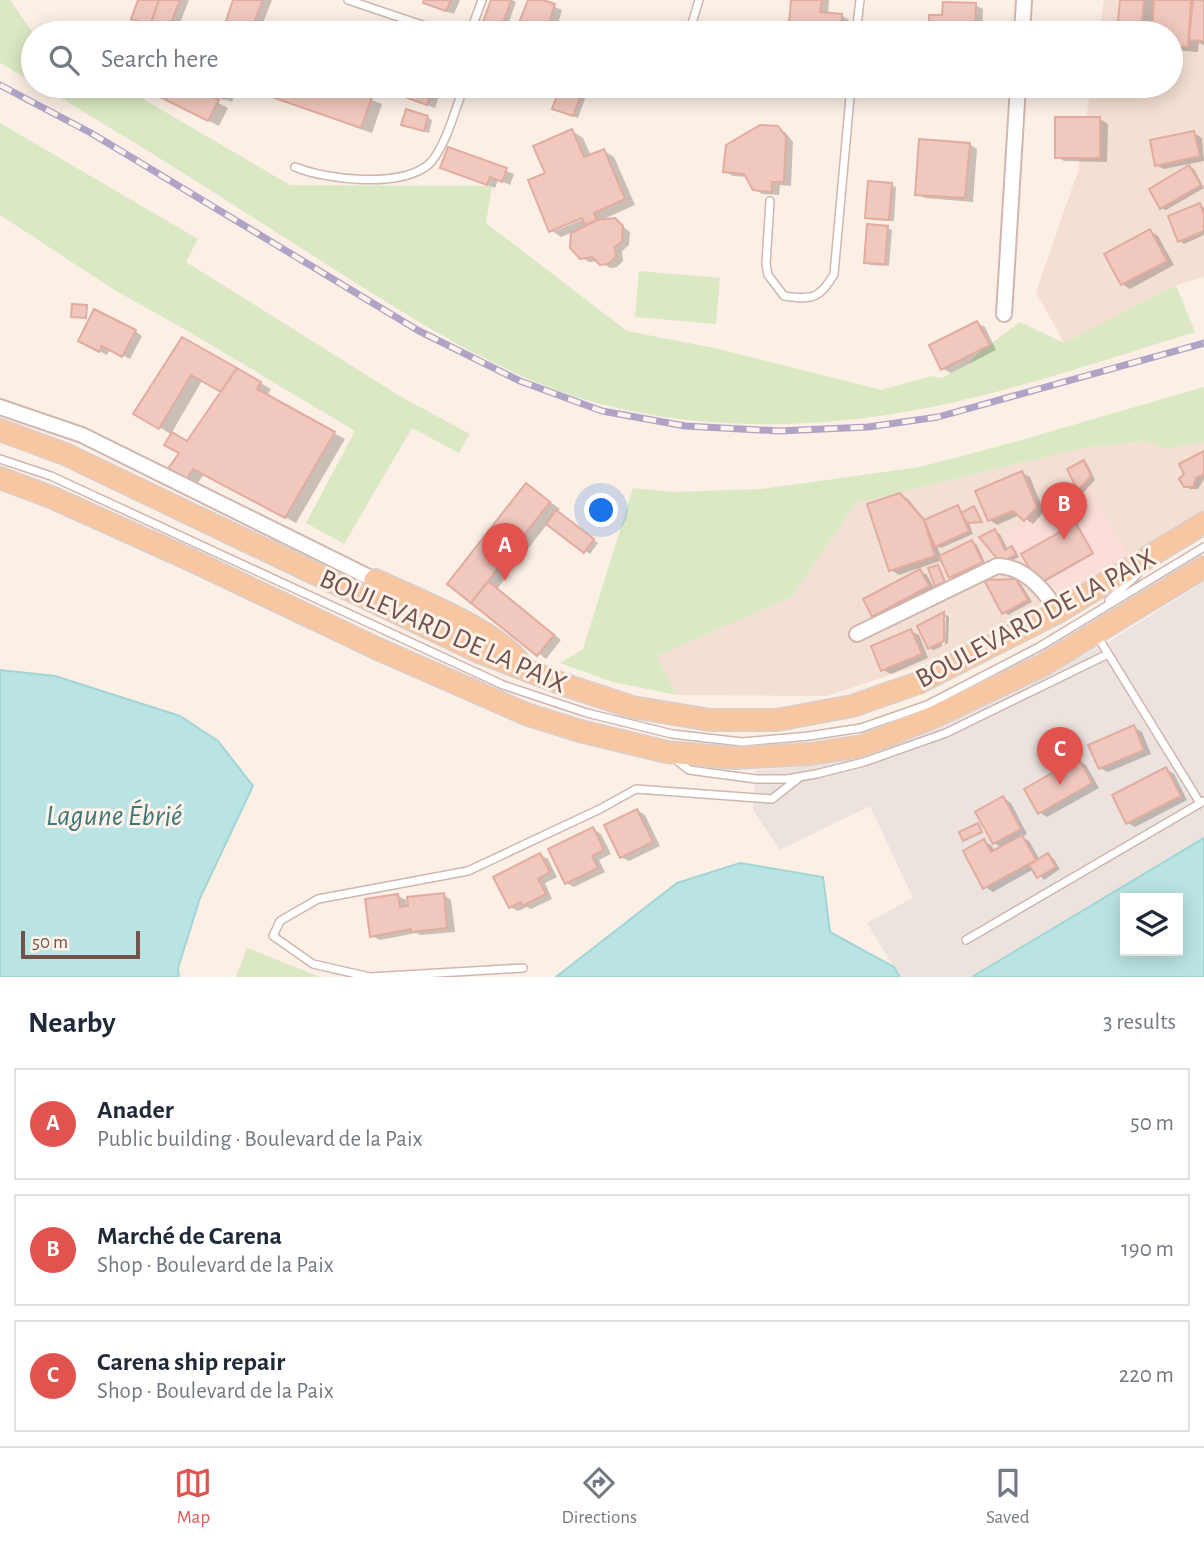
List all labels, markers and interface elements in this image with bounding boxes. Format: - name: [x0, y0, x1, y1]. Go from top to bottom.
- search box: [21, 21, 1183, 98]
- icon: search: [45, 41, 83, 79]
- text: Search here: [101, 46, 219, 72]
- pin: B: [1041, 482, 1087, 540]
- your location: [584, 493, 618, 527]
- pin: A: [482, 523, 528, 581]
- street label: BOULEVARD DE LA PAIX: [911, 544, 1160, 694]
- street label: BOULEVARD DE LA PAIX: [315, 565, 571, 699]
- pin: C: [1037, 727, 1083, 785]
- water label: Lagune Ébrié: [46, 799, 182, 831]
- map controls: [1120, 893, 1183, 956]
- button: layers: [1120, 893, 1183, 956]
- scale bar: [21, 928, 140, 960]
- text: 50 m: [32, 933, 68, 952]
- text: Nearby: [28, 1008, 116, 1038]
- text: 3 results: [1103, 1011, 1176, 1034]
- text: Anader: [97, 1097, 174, 1123]
- text: A: [46, 1112, 60, 1135]
- text: 50 m: [1130, 1112, 1174, 1135]
- text: Public building · Boulevard de la Paix: [97, 1128, 423, 1151]
- text: Marché de Carena: [97, 1223, 282, 1249]
- text: B: [46, 1238, 60, 1261]
- text: 190 m: [1121, 1238, 1174, 1261]
- text: Shop · Boulevard de la Paix: [97, 1254, 334, 1277]
- text: Carena ship repair: [97, 1349, 285, 1375]
- text: C: [47, 1364, 59, 1387]
- text: 220 m: [1119, 1364, 1174, 1387]
- text: Shop · Boulevard de la Paix: [97, 1380, 334, 1403]
- tab: Map: [174, 1464, 212, 1529]
- tab: Directions: [561, 1464, 637, 1529]
- tab: Saved: [986, 1464, 1030, 1529]

